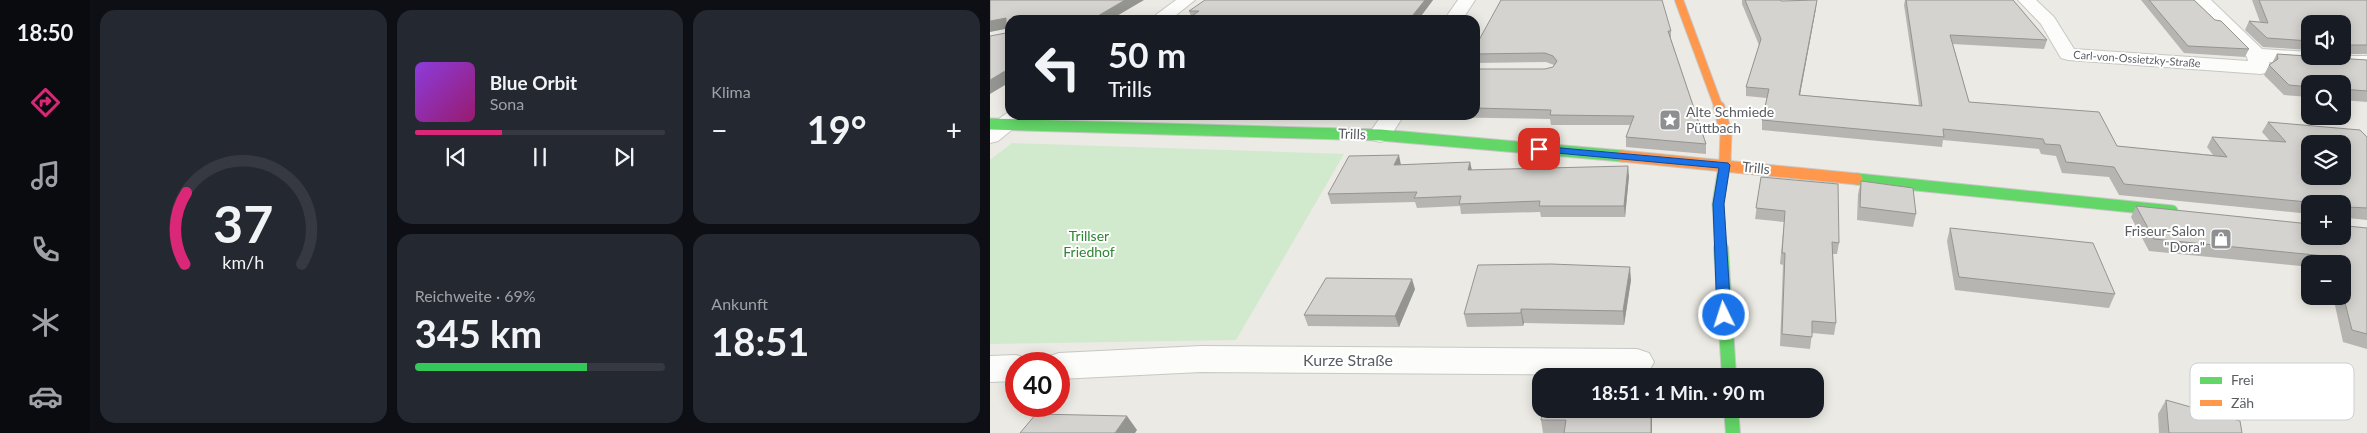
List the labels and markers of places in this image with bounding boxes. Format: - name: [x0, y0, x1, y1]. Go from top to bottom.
- place label: Alte Schmiede Püttbach: [1686, 103, 1774, 136]
- place icon: Alte Schmiede Püttbach: [1658, 108, 1682, 132]
- pin: [1518, 128, 1560, 170]
- place label: Friseur-Salon "Dora": [2124, 222, 2205, 255]
- shop icon: Friseur-Salon "Dora": [2209, 227, 2233, 251]

